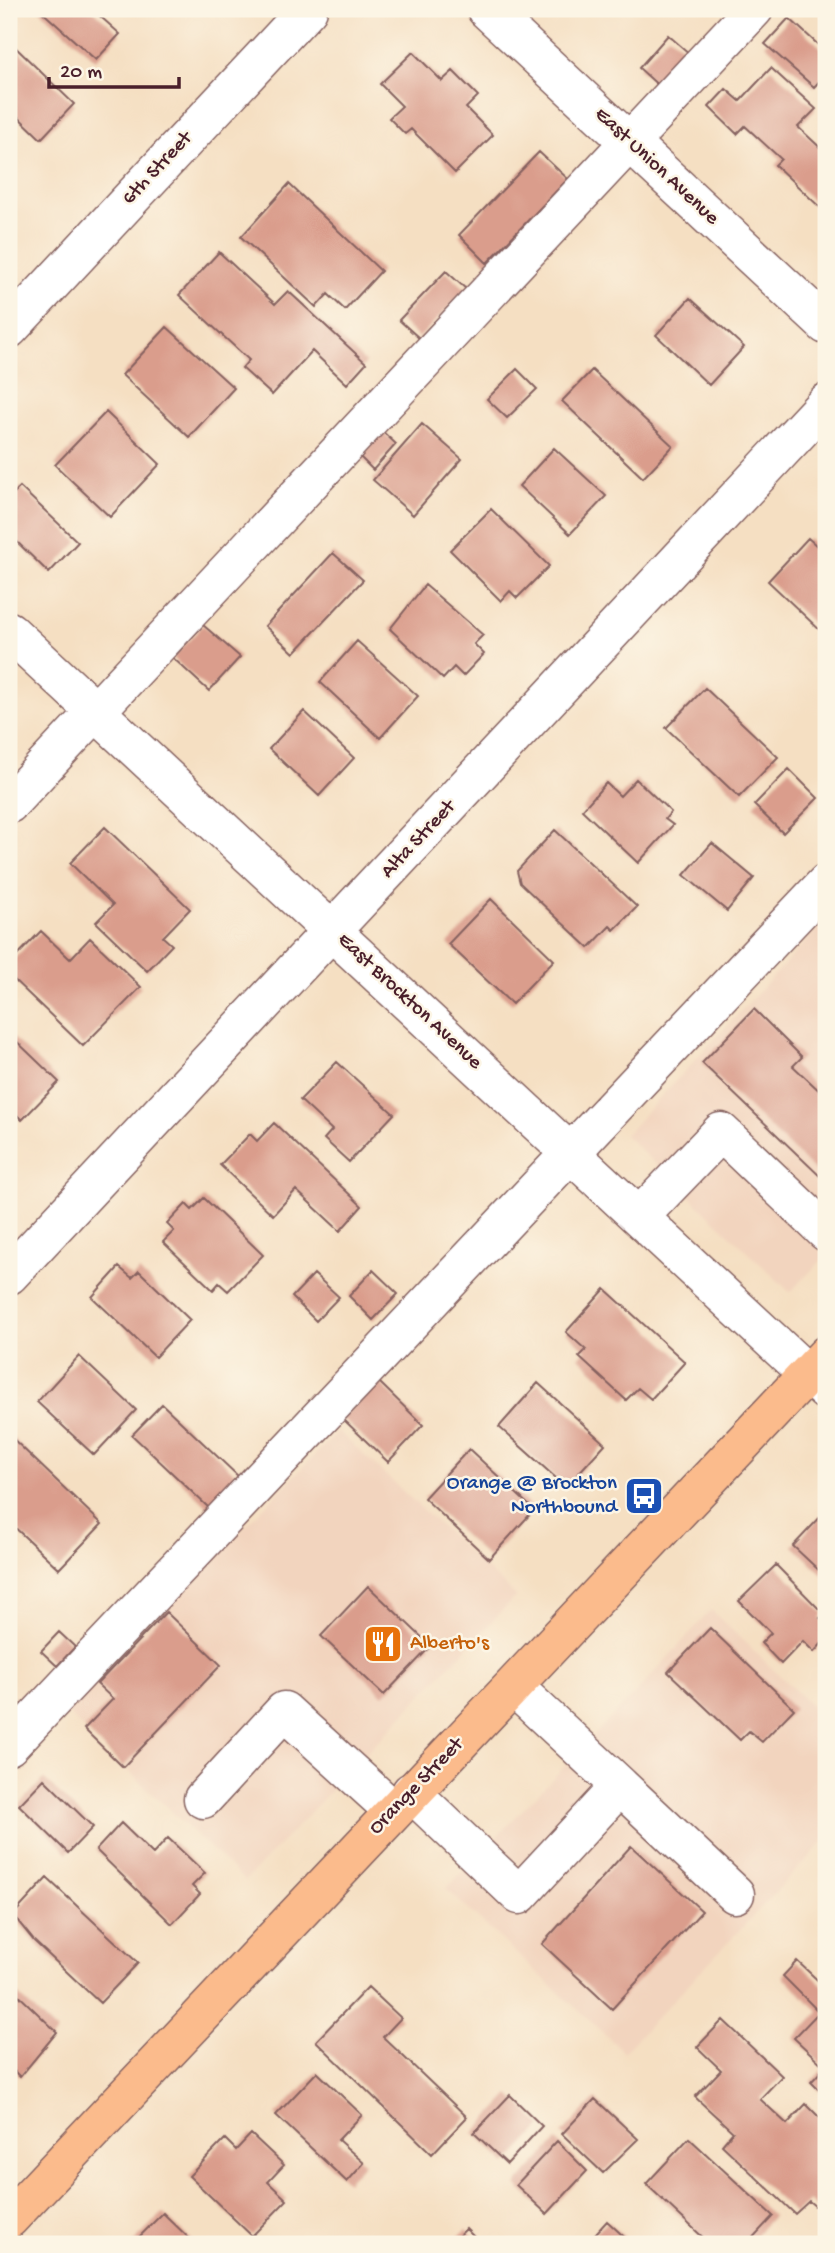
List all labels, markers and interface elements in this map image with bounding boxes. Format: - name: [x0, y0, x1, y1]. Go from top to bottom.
- scale bar: [49, 46, 178, 90]
- text: 20 m: [60, 61, 102, 86]
- street label: East Union Avenue: [588, 103, 724, 232]
- street label: 6th Street: [118, 125, 200, 211]
- street label: Alta Street: [376, 794, 463, 884]
- street label: East Brockton Avenue: [331, 928, 488, 1076]
- place label: Orange @ Brockton Northbound: [447, 1472, 619, 1521]
- bus stop icon: Orange @ Brockton Northbound: [623, 1475, 665, 1517]
- restaurant icon: Alberto's: [362, 1623, 404, 1665]
- place label: Alberto's: [410, 1632, 490, 1657]
- street label: Orange Street: [364, 1731, 471, 1841]

